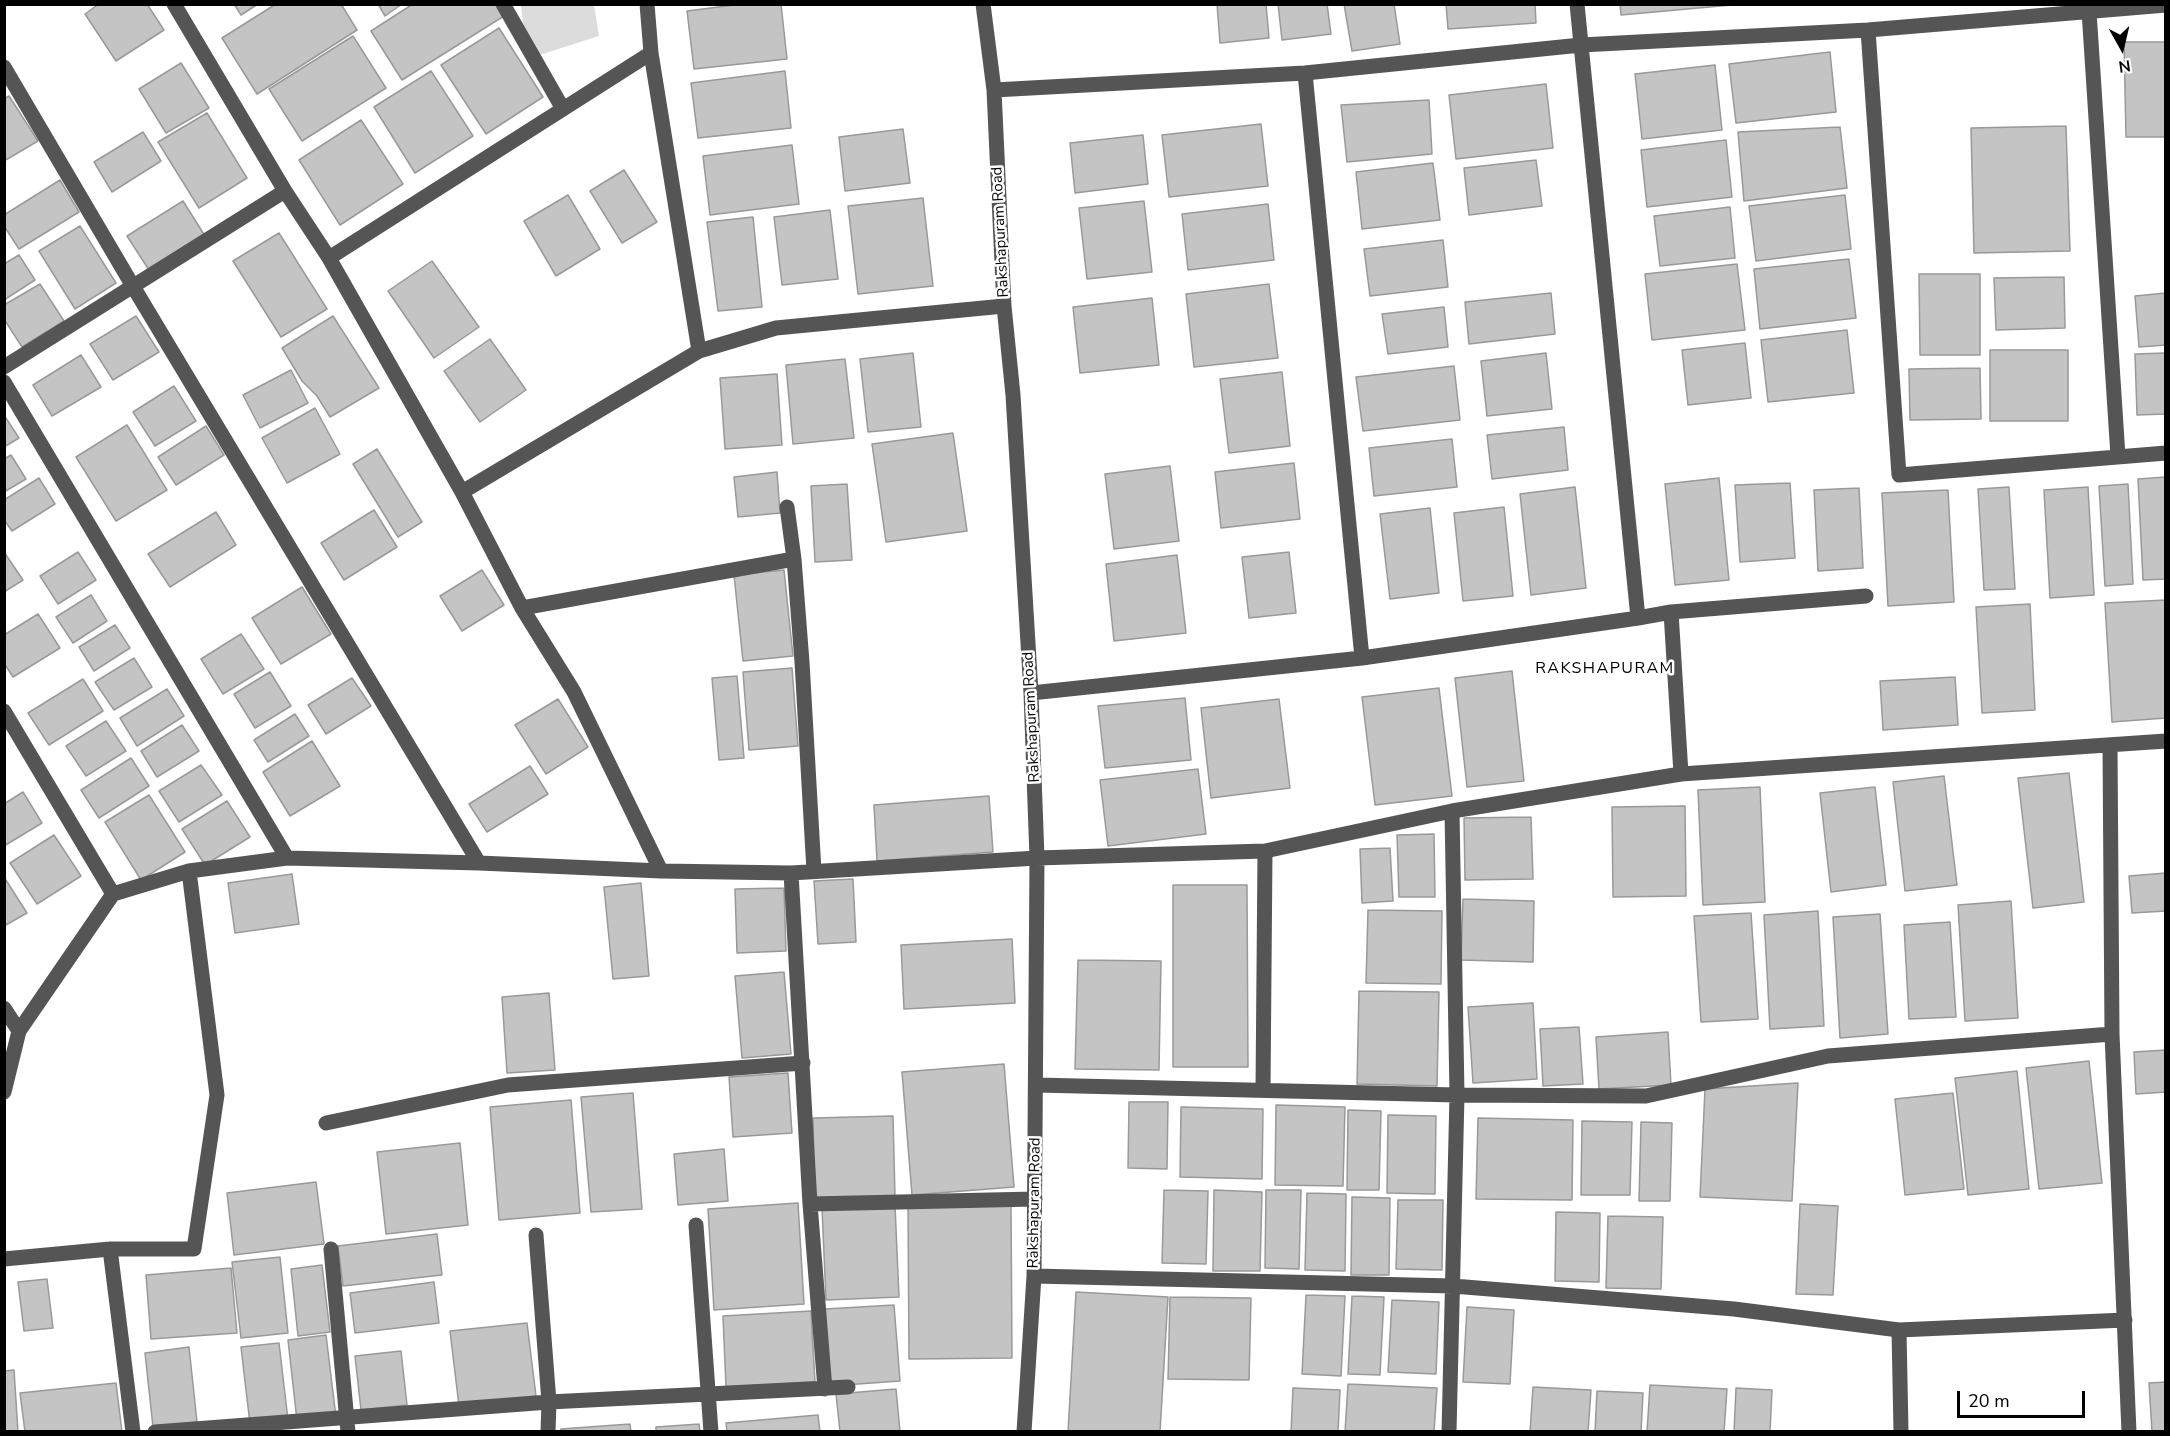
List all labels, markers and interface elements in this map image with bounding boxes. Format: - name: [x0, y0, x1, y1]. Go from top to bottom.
- north arrow: [2092, 18, 2152, 78]
- text: N: [2117, 54, 2132, 78]
- street label: Rakshapuram Road: [989, 166, 1013, 298]
- street label: Rakshapuram Road: [1020, 651, 1044, 783]
- district label: RAKSHAPURAM: [1535, 659, 1675, 679]
- street label: Rakshapuram Road: [1025, 1137, 1045, 1269]
- scale bar: [1960, 1379, 2088, 1417]
- text: 20 m: [1968, 1389, 2010, 1413]

